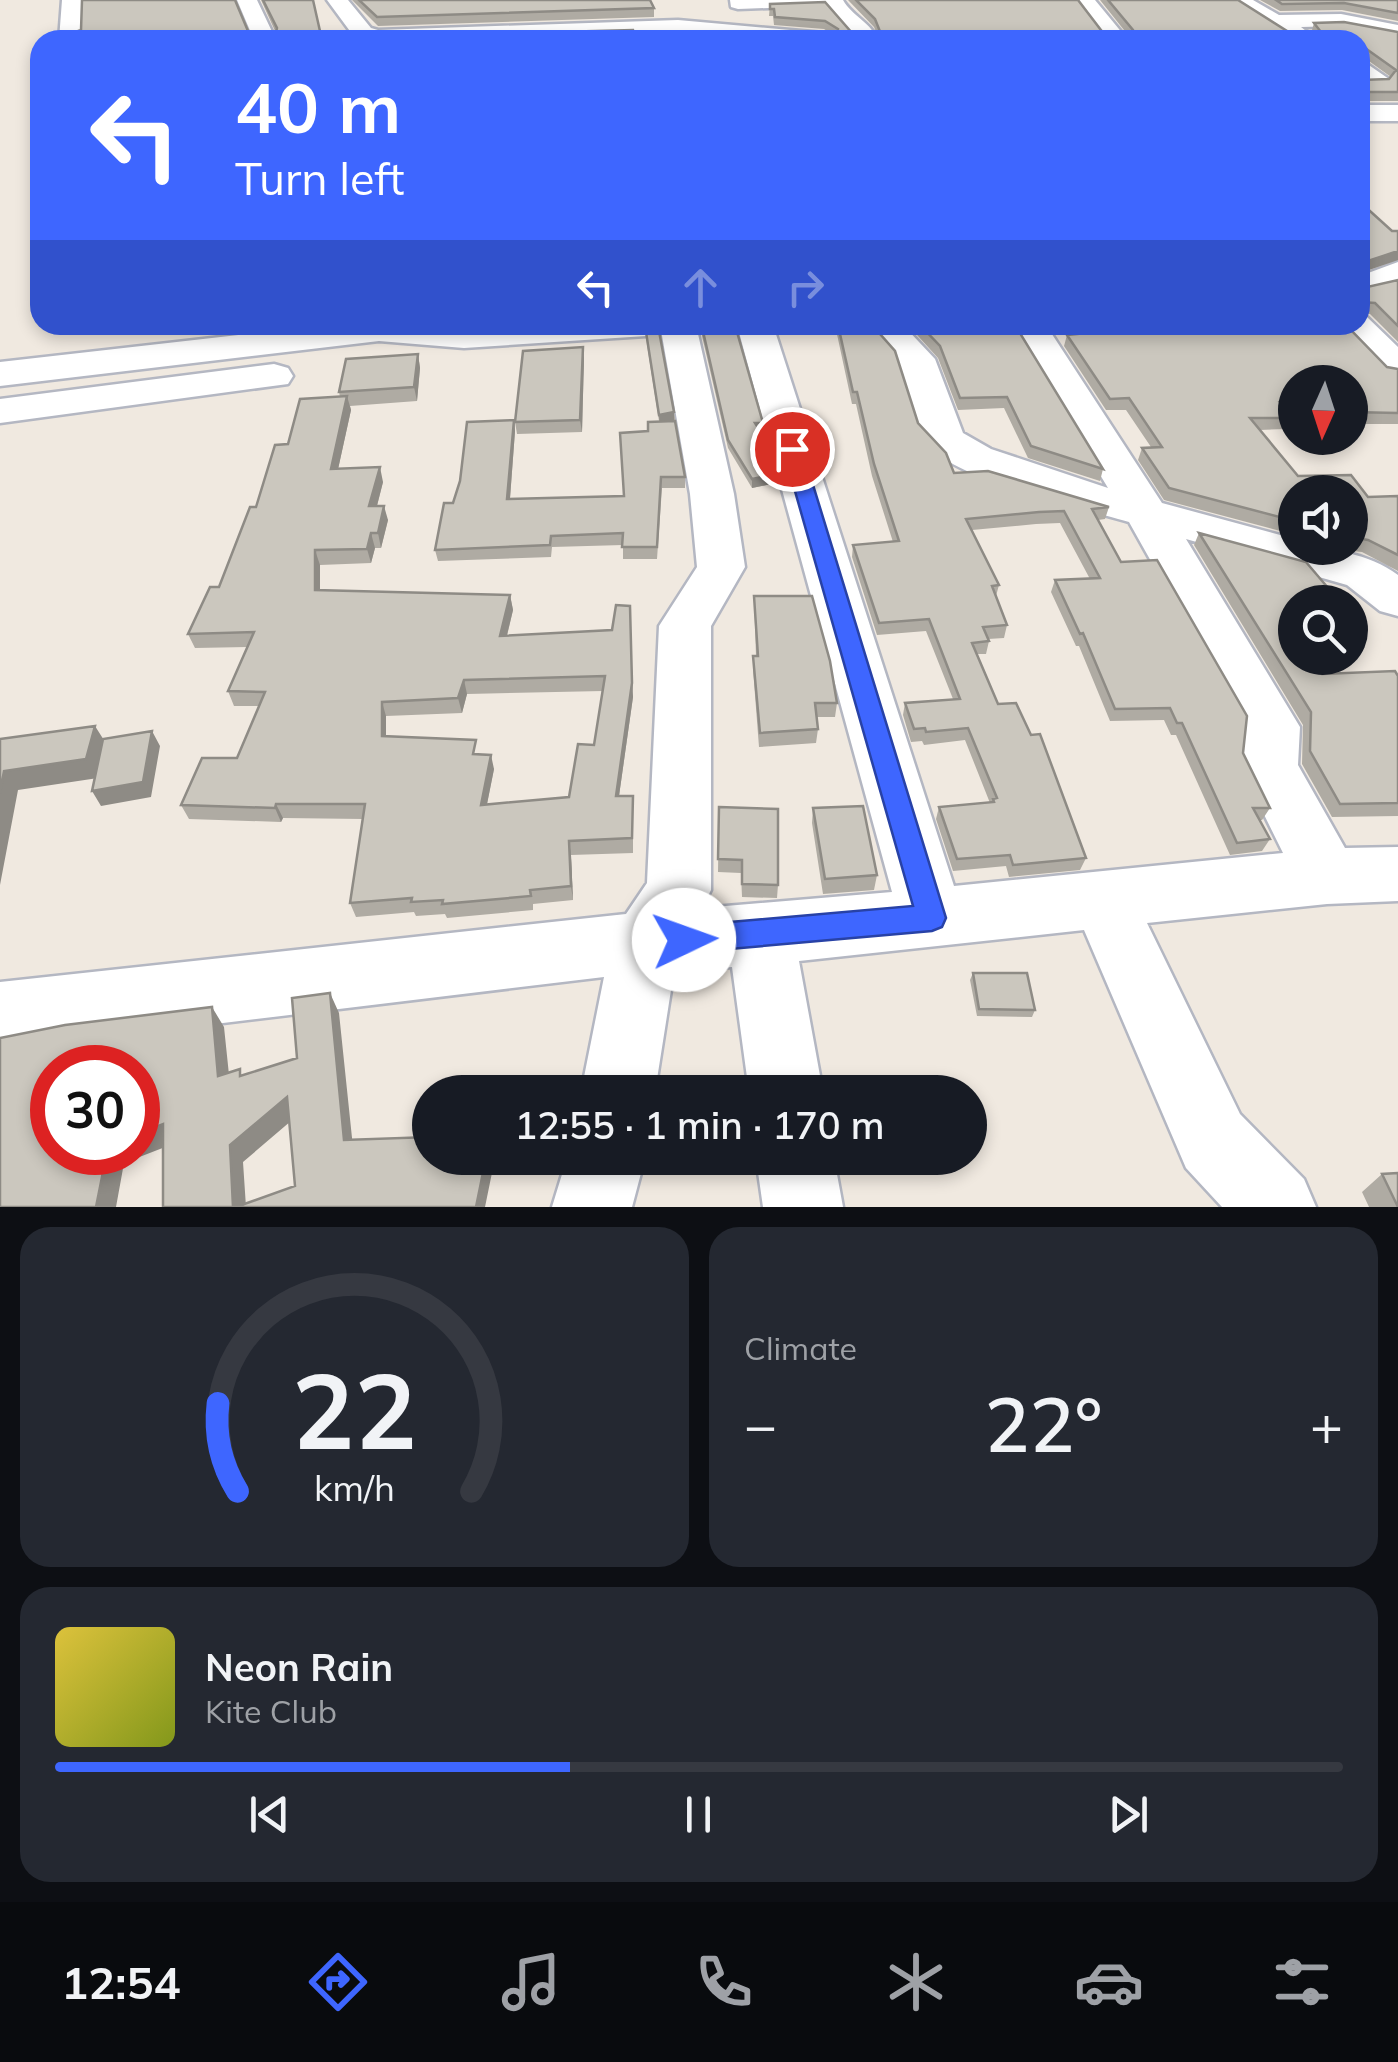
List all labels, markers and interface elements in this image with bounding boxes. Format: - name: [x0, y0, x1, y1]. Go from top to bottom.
- text: 40 m: [235, 63, 401, 151]
- icon: left: [70, 70, 200, 200]
- text: Turn left: [235, 150, 404, 206]
- icon: left: [568, 260, 623, 315]
- icon: ahead: [673, 260, 728, 315]
- icon: right: [778, 260, 833, 315]
- north arrow: [1278, 365, 1368, 455]
- map controls: [1278, 365, 1368, 675]
- pin: [750, 407, 835, 492]
- icon: arrive: [765, 422, 820, 477]
- button: sound: [1278, 475, 1368, 565]
- button: search: [1278, 585, 1368, 675]
- position arrow: [632, 888, 736, 992]
- speed limit sign: 30: [30, 1045, 160, 1175]
- text: 12:55 · 1 min · 170 m: [514, 1101, 885, 1149]
- text: Climate: [744, 1328, 857, 1368]
- text: 22: [292, 1344, 417, 1475]
- text: 22°: [984, 1377, 1103, 1471]
- text: −: [744, 1390, 777, 1459]
- text: +: [1310, 1390, 1343, 1459]
- text: km/h: [314, 1465, 395, 1510]
- text: Neon Rain: [205, 1643, 393, 1691]
- text: Kite Club: [205, 1691, 337, 1731]
- icon: previous: [242, 1787, 297, 1842]
- icon: pause: [671, 1787, 726, 1842]
- icon: next: [1101, 1787, 1156, 1842]
- icon: directions: [303, 1947, 373, 2017]
- icon: music: [496, 1947, 566, 2017]
- icon: phone: [689, 1947, 759, 2017]
- icon: climate: [881, 1947, 951, 2017]
- icon: car: [1074, 1947, 1144, 2017]
- icon: filters: [1267, 1947, 1337, 2017]
- text: 12:54: [61, 1954, 181, 2010]

